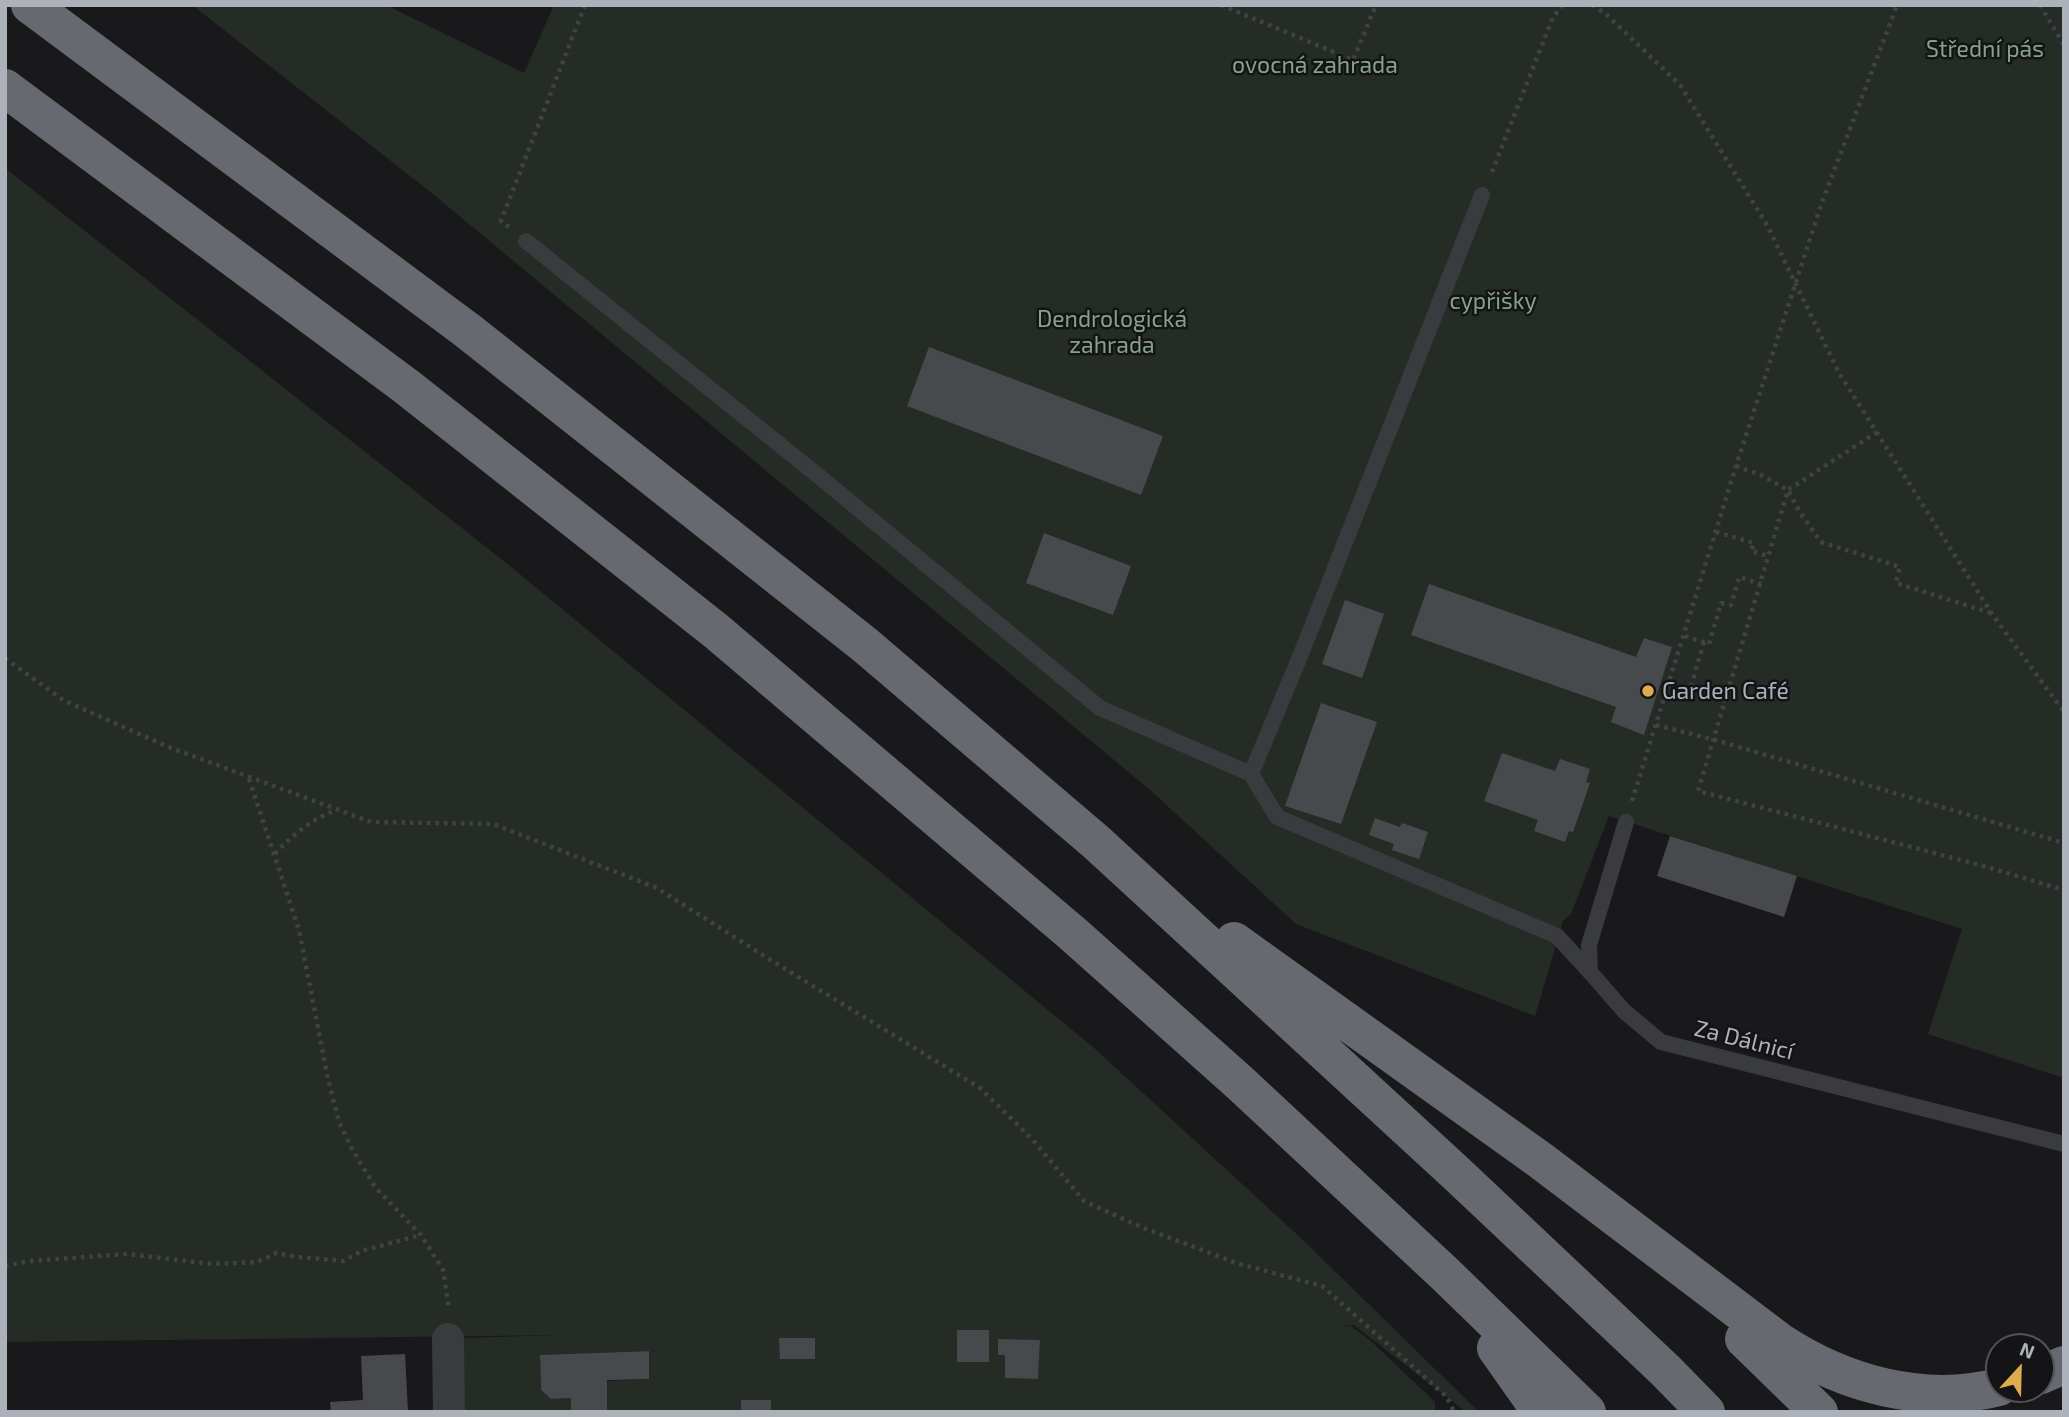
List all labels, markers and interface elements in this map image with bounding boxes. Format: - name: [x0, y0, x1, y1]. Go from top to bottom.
- park label: Střední pás: [1926, 35, 2044, 63]
- park label: ovocná zahrada: [1232, 51, 1398, 79]
- park label: cypřišky: [1449, 287, 1537, 315]
- park label: Dendrologická zahrada: [1037, 305, 1187, 359]
- place label: Garden Café: [1662, 677, 1789, 705]
- marker: Garden Café: [1640, 683, 1656, 699]
- street label: Za Dálnicí: [1691, 1014, 1797, 1066]
- north arrow: [1985, 1333, 2055, 1403]
- text: N: [2017, 1337, 2038, 1363]

